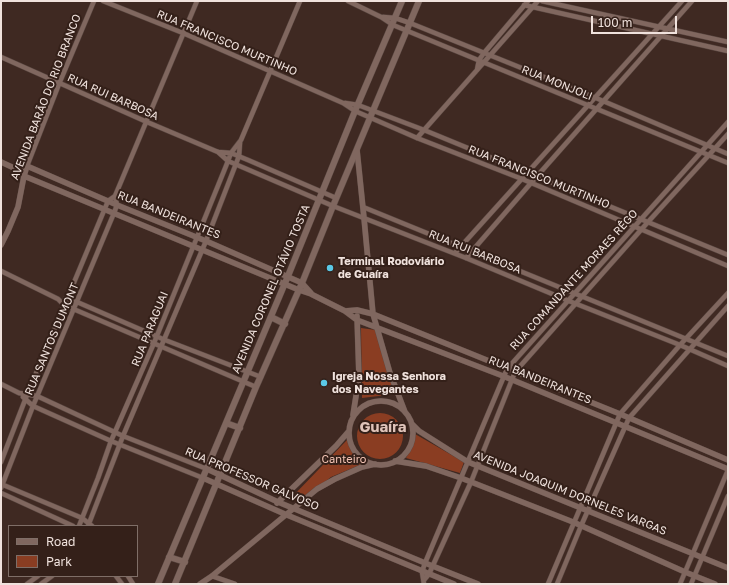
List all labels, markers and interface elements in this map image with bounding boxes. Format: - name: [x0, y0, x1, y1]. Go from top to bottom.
- street label: RUA FRANCISCO MURTINHO: [155, 7, 299, 79]
- scale bar: [593, 8, 679, 34]
- street label: AVENIDA BARÃO DO RIO BRANCO: [8, 12, 84, 182]
- text: 100 m: [598, 15, 632, 30]
- street label: RUA MONJOLI: [520, 63, 594, 103]
- street label: RUA RUI BARBOSA: [65, 71, 161, 123]
- street label: RUA FRANCISCO MURTINHO: [466, 143, 612, 211]
- street label: RUA BANDEIRANTES: [116, 188, 222, 242]
- street label: AVENIDA CORONEL OTÁVIO TOSTA: [229, 203, 313, 375]
- street label: RUA COMANDANTE MORAES RÊGO: [507, 207, 641, 353]
- street label: RUA RUI BARBOSA: [427, 227, 523, 277]
- place label: Terminal Rodoviário de Guaíra: [338, 255, 444, 281]
- marker: Terminal Rodoviário de Guaíra: [325, 263, 335, 273]
- street label: RUA SANTOS DUMONT: [22, 281, 82, 397]
- street label: RUA PARAGUAI: [129, 290, 171, 368]
- street label: RUA BANDEIRANTES: [487, 353, 593, 407]
- place label: Igreja Nossa Senhora dos Navegantes: [332, 370, 446, 396]
- marker: Igreja Nossa Senhora dos Navegantes: [319, 378, 329, 388]
- district label: Guaíra: [359, 418, 407, 436]
- street label: RUA PROFESSOR GALVOSO: [183, 445, 321, 513]
- street label: AVENIDA JOAQUIM DORNELES VARGAS: [472, 448, 668, 538]
- park label: Canteiro: [322, 453, 366, 467]
- legend: [8, 525, 138, 577]
- text: Road: [46, 534, 75, 549]
- text: Park: [46, 554, 72, 569]

